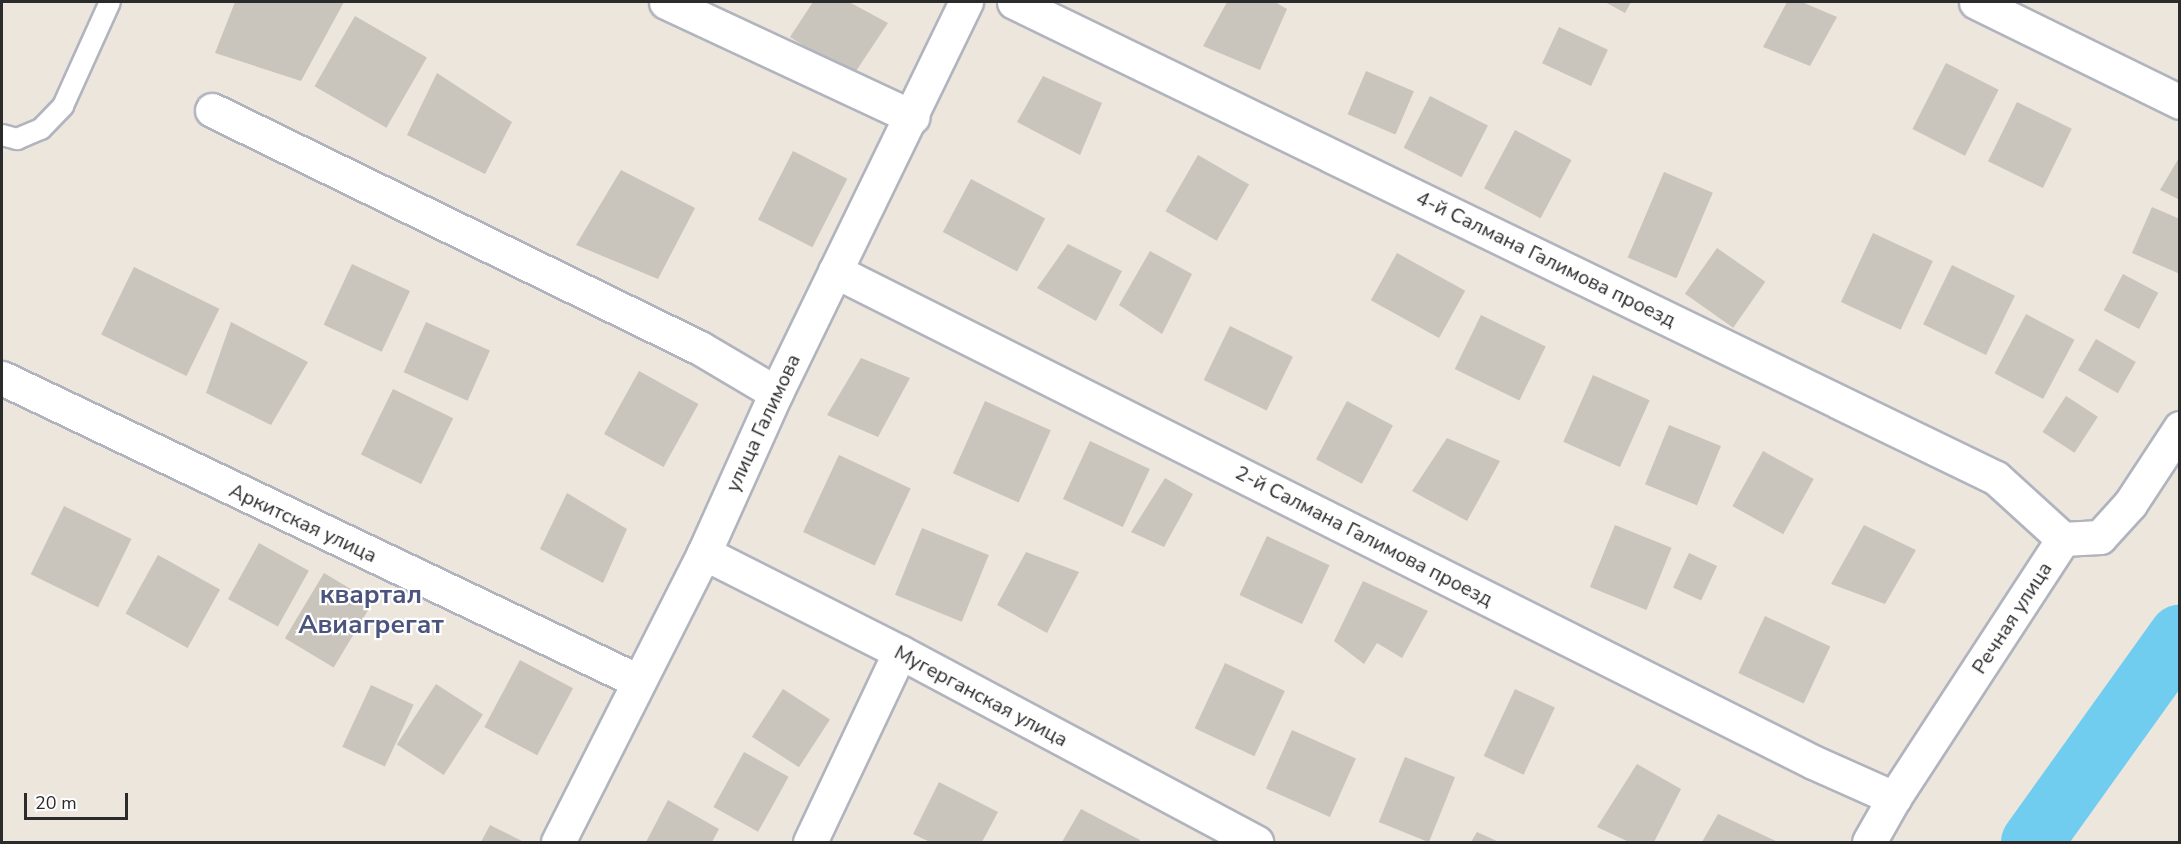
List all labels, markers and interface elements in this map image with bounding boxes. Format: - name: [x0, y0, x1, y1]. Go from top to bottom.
- street label: 4-й Салмана Галимова проезд: [1412, 186, 1680, 332]
- street label: улица Галимова: [721, 350, 805, 496]
- street label: 2-й Салмана Галимова проезд: [1231, 460, 1497, 612]
- street label: Аркитская улица: [225, 478, 381, 568]
- street label: Речная улица: [1967, 558, 2057, 678]
- district label: квартал Авиагрегат: [298, 579, 444, 640]
- street label: Мугерганская улица: [890, 640, 1072, 752]
- scale bar: [27, 781, 130, 819]
- text: 20 m: [35, 791, 77, 815]

